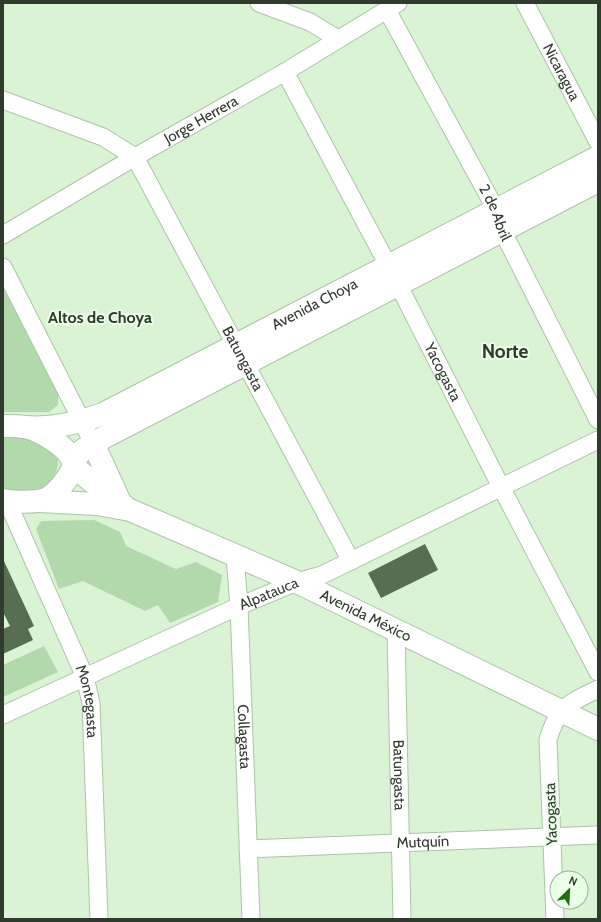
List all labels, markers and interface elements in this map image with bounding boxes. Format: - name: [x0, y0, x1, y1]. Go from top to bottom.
- street label: Nicaragua: [539, 40, 584, 104]
- street label: Jorge Herrera: [160, 91, 242, 148]
- street label: 2 de Abril: [475, 181, 515, 244]
- street label: Avenida Choya: [269, 274, 361, 334]
- district label: Altos de Choya: [48, 308, 152, 327]
- street label: Batungasta: [218, 323, 268, 395]
- street label: Yacogasta: [420, 339, 465, 405]
- district label: Norte: [482, 340, 529, 363]
- street label: Alpatauca: [236, 573, 302, 614]
- street label: Avenida México: [317, 586, 414, 645]
- street label: Montegasta: [72, 662, 101, 739]
- street label: Collagasta: [234, 704, 254, 770]
- street label: Batungasta: [389, 740, 409, 811]
- street label: Yacogasta: [541, 782, 561, 847]
- street label: Mutquín: [396, 832, 450, 852]
- north arrow: [549, 870, 589, 910]
- text: N: [567, 873, 579, 889]

